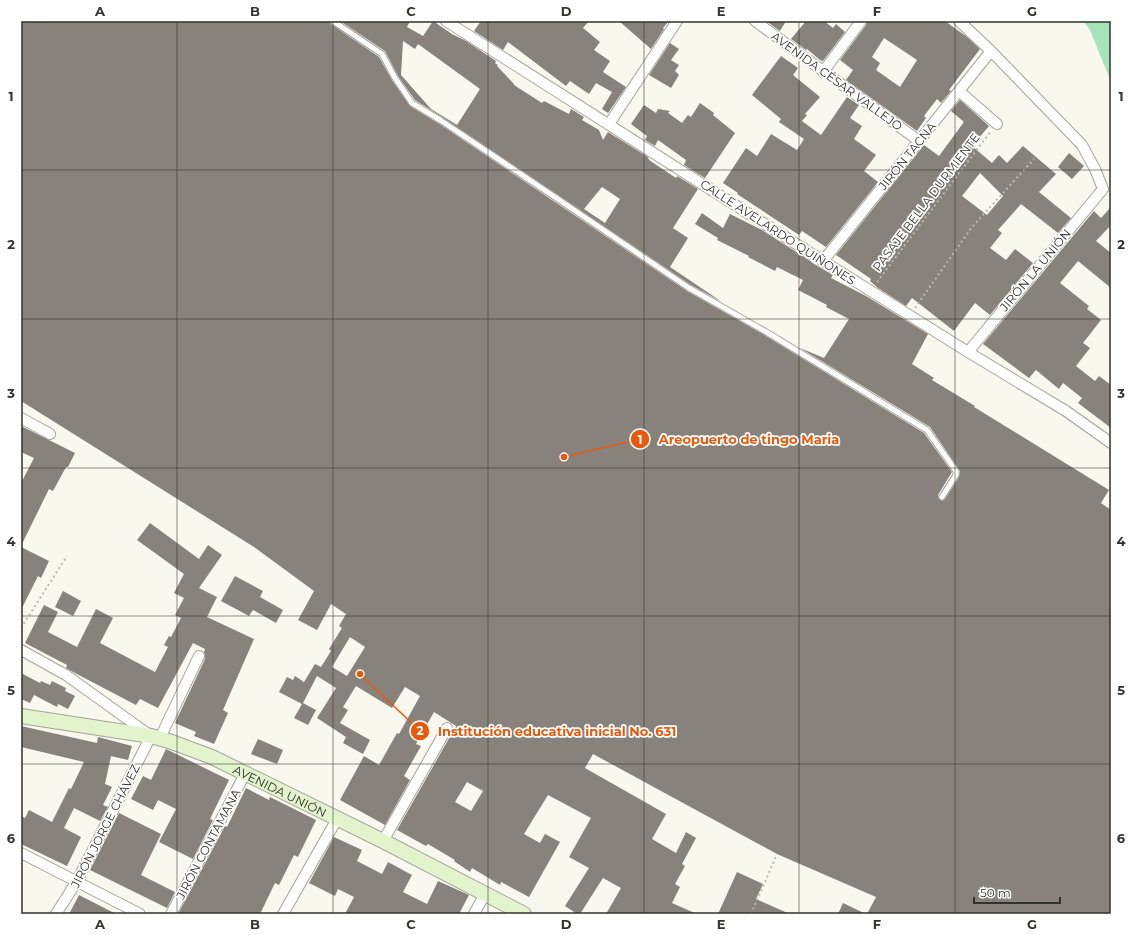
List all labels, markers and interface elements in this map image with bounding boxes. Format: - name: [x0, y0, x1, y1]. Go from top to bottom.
- text: A: [94, 3, 106, 19]
- text: B: [250, 3, 260, 19]
- text: C: [406, 3, 416, 19]
- text: D: [561, 3, 572, 19]
- text: E: [717, 3, 726, 19]
- text: F: [873, 3, 881, 19]
- text: G: [1027, 3, 1037, 19]
- street label: AVENIDA CÉSAR VALLEJO: [768, 28, 906, 134]
- text: 1: [8, 88, 14, 104]
- text: 1: [1118, 88, 1124, 104]
- street label: JIRÓN TACNA: [874, 119, 939, 194]
- street label: PASAJE BELLA DURMIENTE: [869, 130, 983, 274]
- street label: CALLE AVELARDO QUIÑONES: [697, 176, 859, 288]
- street label: JIRÓN LA UNIÓN: [996, 226, 1074, 315]
- text: 2: [7, 236, 15, 252]
- text: 2: [1117, 236, 1125, 252]
- text: 3: [6, 385, 15, 401]
- text: 3: [1116, 385, 1125, 401]
- callout: Areopuerto de tingo Maria: [630, 427, 847, 452]
- text: Areopuerto de tingo Maria: [658, 431, 839, 447]
- text: 1: [638, 432, 642, 447]
- text: 4: [7, 533, 16, 549]
- text: 4: [1117, 533, 1126, 549]
- text: 5: [7, 682, 15, 698]
- text: 5: [1117, 682, 1125, 698]
- callout: Institución educativa inicial No. 631: [410, 719, 684, 744]
- text: 2: [416, 723, 424, 738]
- text: Institución educativa inicial No. 631: [438, 723, 676, 739]
- street label: JIRÓN JORGE CHÁVEZ: [67, 761, 143, 891]
- street label: AVENIDA UNIÓN: [231, 761, 329, 820]
- street label: JIRÓN CONTAMANA: [172, 786, 244, 903]
- text: 6: [7, 830, 16, 846]
- text: 6: [1117, 830, 1126, 846]
- scale bar: [974, 879, 1060, 905]
- text: 50 m: [980, 885, 1011, 900]
- text: A: [94, 916, 106, 932]
- text: B: [250, 916, 260, 932]
- text: C: [406, 916, 416, 932]
- text: D: [561, 916, 572, 932]
- text: E: [717, 916, 726, 932]
- text: F: [873, 916, 881, 932]
- text: G: [1027, 916, 1037, 932]

